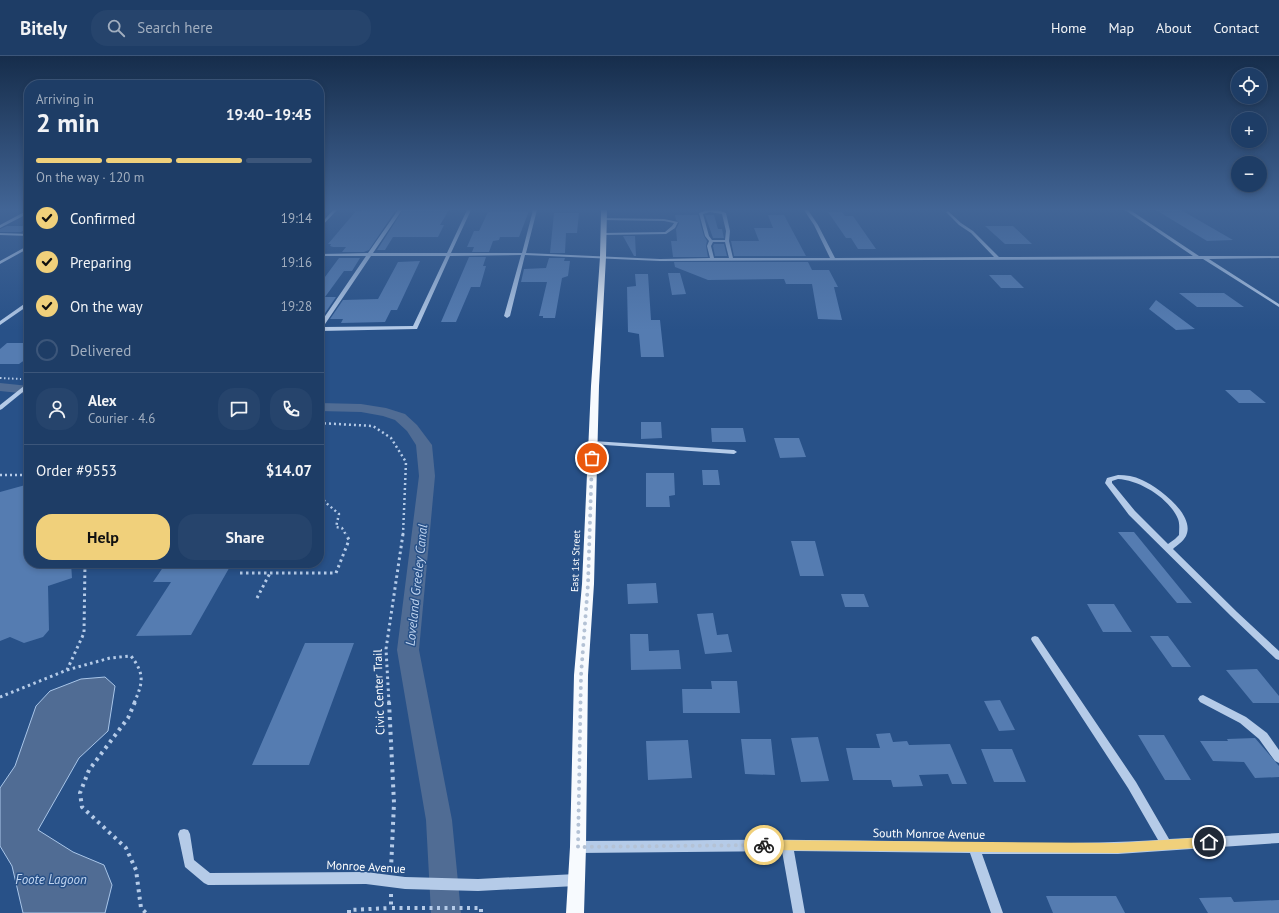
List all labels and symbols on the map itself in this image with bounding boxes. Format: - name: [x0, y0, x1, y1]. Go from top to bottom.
- pin: [575, 441, 609, 475]
- water label: Loveland Greeley Canal: [402, 523, 431, 647]
- street label: East 1st Street: [568, 529, 583, 592]
- street label: Civic Center Trail: [369, 648, 387, 735]
- courier: [744, 825, 784, 865]
- street label: South Monroe Avenue: [873, 825, 985, 842]
- pin: [1192, 825, 1226, 859]
- street label: Monroe Avenue: [326, 857, 406, 876]
- water label: Foote Lagoon: [15, 871, 87, 888]

